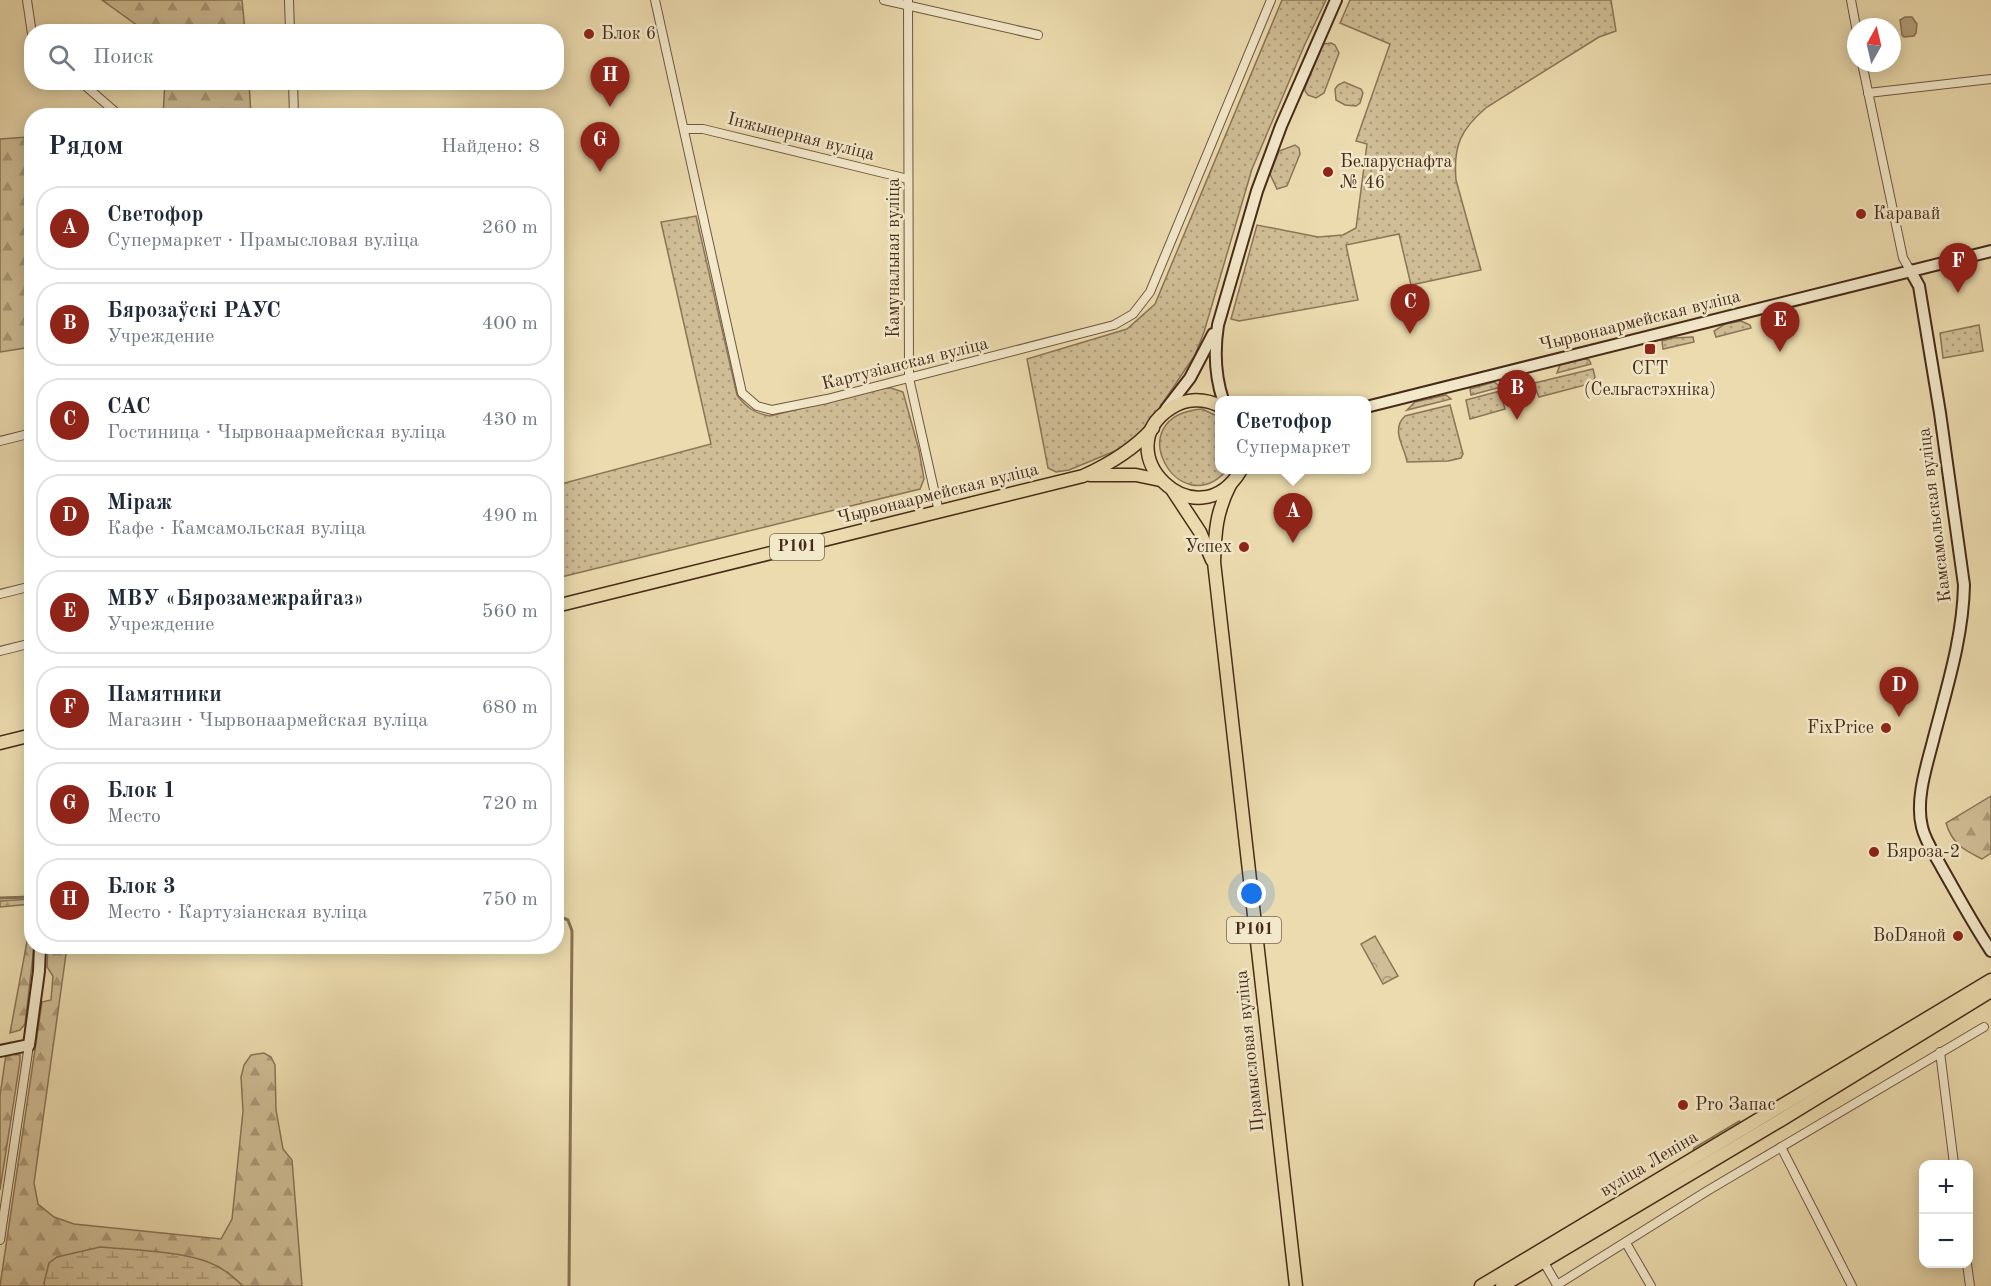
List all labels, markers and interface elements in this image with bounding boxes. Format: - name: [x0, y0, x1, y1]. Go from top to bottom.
- north arrow: [1847, 18, 1901, 72]
- search box: [24, 24, 564, 90]
- place label: Блок 6: [601, 25, 656, 43]
- marker: Блок 6: [582, 27, 596, 41]
- icon: search: [45, 41, 78, 74]
- text: Поиск: [93, 46, 154, 68]
- pin: H: [590, 57, 630, 107]
- street label: Інжынерная вуліца: [725, 110, 877, 164]
- pin: G: [580, 122, 620, 172]
- text: Рядом: [48, 134, 123, 160]
- text: Найдено: 8: [441, 137, 540, 157]
- place label: Беларуснафта № 46: [1340, 153, 1453, 192]
- marker: Беларуснафта № 46: [1321, 165, 1335, 179]
- street label: Камунальная вуліца: [885, 178, 903, 338]
- text: Светофор: [107, 204, 203, 226]
- place label: Каравай: [1873, 205, 1940, 223]
- marker: Каравай: [1854, 207, 1868, 221]
- text: A: [62, 218, 77, 238]
- text: 260 m: [482, 218, 538, 238]
- text: Супермаркет · Прамысловая вуліца: [107, 231, 419, 251]
- pin: F: [1938, 244, 1978, 293]
- pin: C: [1390, 284, 1430, 334]
- street label: Чырвонаармейская вуліца: [1538, 287, 1742, 355]
- text: Бярозаўскі РАУС: [107, 300, 281, 322]
- pin: E: [1760, 302, 1800, 352]
- text: B: [62, 314, 77, 334]
- text: 400 m: [482, 314, 538, 334]
- text: Учреждение: [107, 327, 215, 347]
- street label: Картузіанская вуліца: [820, 335, 990, 393]
- marker: СГТ (Сельгастэхніка): [1643, 342, 1657, 356]
- place label: СГТ (Сельгастэхніка): [1584, 360, 1716, 399]
- pin: B: [1498, 370, 1537, 420]
- text: САС: [107, 396, 150, 418]
- popup: [1215, 396, 1371, 474]
- text: C: [63, 410, 76, 430]
- text: 430 m: [482, 410, 538, 430]
- text: Светофор: [1236, 411, 1332, 433]
- text: Гостиница · Чырвонаармейская вуліца: [107, 423, 446, 443]
- street label: Камсамольская вуліца: [1915, 427, 1955, 603]
- text: Супермаркет: [1236, 438, 1350, 458]
- street label: Чырвонаармейская вуліца: [836, 460, 1040, 528]
- text: Міраж: [107, 492, 172, 514]
- pin: A: [1274, 494, 1312, 543]
- text: D: [62, 506, 77, 526]
- text: 490 m: [482, 506, 538, 526]
- text: Кафе · Камсамольская вуліца: [107, 519, 366, 539]
- road number: Р101: [770, 534, 824, 560]
- place label: Успех: [1185, 538, 1232, 556]
- marker: Успех: [1237, 540, 1251, 554]
- text: МВУ «Бярозамежрайгаз»: [107, 588, 364, 610]
- text: E: [63, 602, 76, 622]
- text: 560 m: [482, 602, 538, 622]
- text: Учреждение: [107, 615, 215, 635]
- pin: D: [1880, 668, 1918, 717]
- text: Памятники: [107, 684, 222, 706]
- text: F: [63, 698, 76, 718]
- text: 680 m: [482, 698, 538, 718]
- text: Магазин · Чырвонаармейская вуліца: [107, 711, 428, 731]
- place label: FixPrice: [1807, 719, 1874, 737]
- marker: FixPrice: [1879, 721, 1893, 735]
- text: Блок 1: [107, 780, 176, 802]
- text: G: [62, 794, 77, 814]
- text: 720 m: [482, 794, 538, 814]
- text: Место: [107, 807, 161, 827]
- place label: Бяроза-2: [1886, 843, 1960, 861]
- marker: Бяроза-2: [1867, 845, 1881, 859]
- text: Блок 3: [107, 876, 176, 898]
- your location: [1237, 879, 1266, 908]
- text: H: [61, 890, 78, 910]
- text: 750 m: [482, 890, 538, 910]
- text: Место · Картузіанская вуліца: [107, 903, 368, 923]
- road number: Р101: [1227, 917, 1281, 943]
- place label: ВоDяной: [1873, 927, 1946, 945]
- marker: ВоDяной: [1951, 929, 1965, 943]
- street label: Прамысловая вуліца: [1233, 969, 1267, 1133]
- place label: Pro Запас: [1695, 1096, 1775, 1114]
- marker: Pro Запас: [1676, 1098, 1690, 1112]
- street label: вуліца Леніна: [1597, 1128, 1701, 1200]
- map controls: [1919, 1160, 1973, 1268]
- button: +: [1919, 1160, 1973, 1214]
- button: −: [1919, 1214, 1973, 1268]

